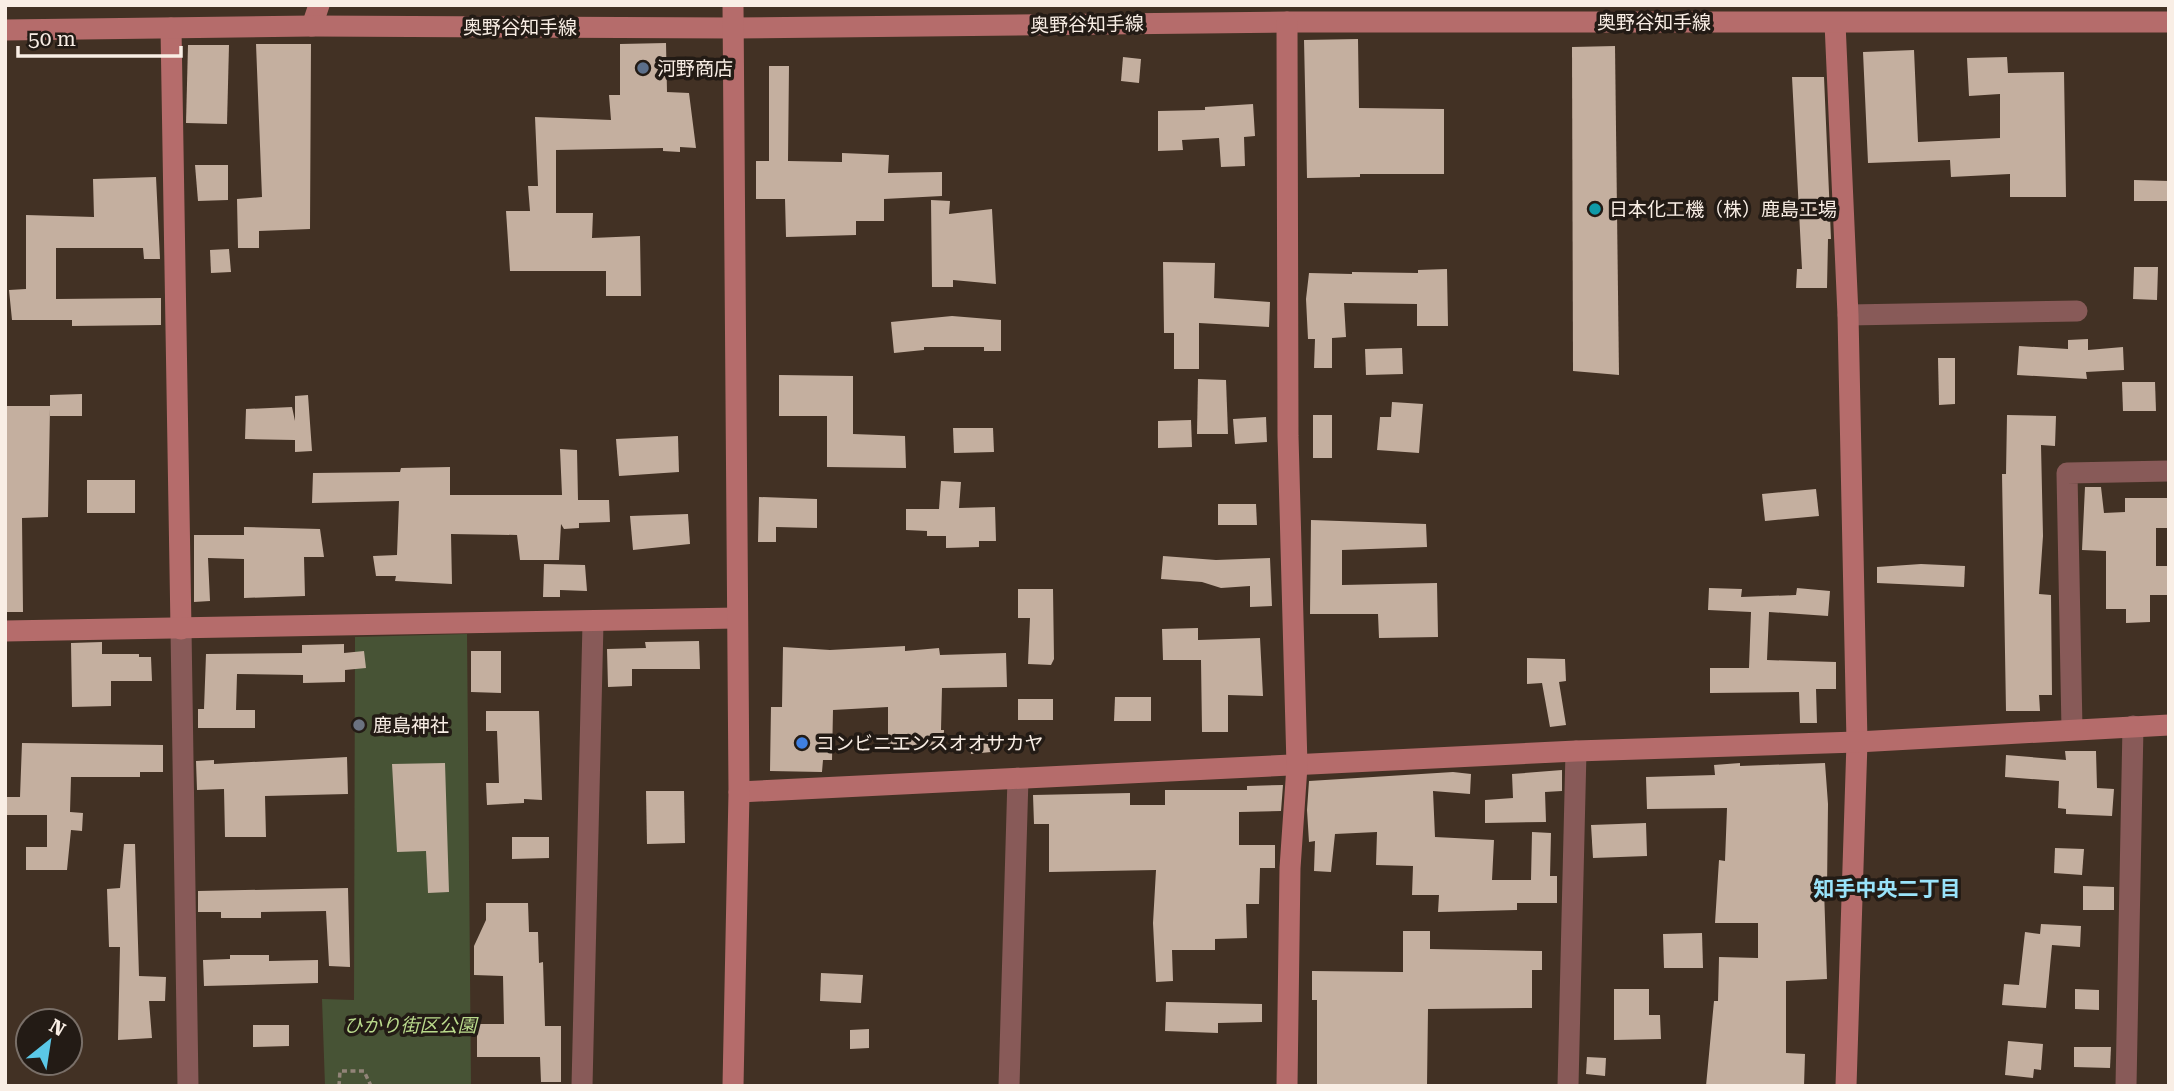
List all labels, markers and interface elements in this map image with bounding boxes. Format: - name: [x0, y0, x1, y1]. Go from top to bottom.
- street label: 奥野谷知手線: [1597, 11, 1711, 34]
- street label: 奥野谷知手線: [1030, 12, 1144, 37]
- scale bar: [18, 14, 180, 58]
- street label: 奥野谷知手線: [463, 16, 577, 39]
- text: 50 m: [28, 27, 76, 51]
- place label: 河野商店: [657, 57, 733, 80]
- marker: 河野商店: [635, 60, 651, 76]
- place label: 日本化工機（株）鹿島工場: [1609, 198, 1837, 221]
- marker: 日本化工機（株）鹿島工場: [1587, 201, 1603, 217]
- place label: 鹿島神社: [373, 714, 449, 737]
- marker: 鹿島神社: [351, 717, 367, 733]
- place label: コンビニエンスオオサカヤ: [816, 732, 1044, 755]
- marker: コンビニエンスオオサカヤ: [794, 735, 810, 751]
- district label: 知手中央二丁目: [1814, 877, 1961, 901]
- north arrow: [14, 1007, 84, 1077]
- text: N: [45, 1014, 70, 1042]
- park label: ひかり街区公園: [343, 1014, 479, 1037]

